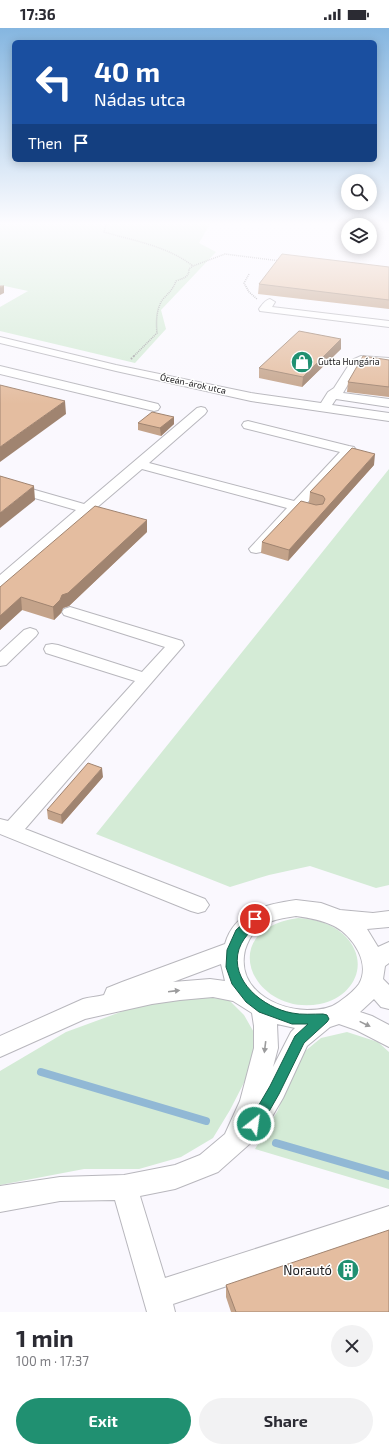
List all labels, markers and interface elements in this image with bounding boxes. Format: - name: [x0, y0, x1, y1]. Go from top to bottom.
- text: 17:36: [20, 5, 56, 23]
- text: 40 m: [94, 54, 160, 88]
- icon: left: [28, 56, 80, 108]
- text: Nádas utca: [94, 88, 186, 110]
- icon: arrive: [70, 132, 92, 154]
- text: Then: [28, 134, 62, 152]
- map controls: [341, 174, 377, 254]
- button: search: [341, 174, 377, 210]
- button: layers: [341, 218, 377, 254]
- shop icon: Gutta Hungária: [289, 349, 315, 375]
- place label: Gutta Hungária: [318, 356, 380, 367]
- street label: Óceán-árok utca: [159, 370, 227, 396]
- pin: [238, 902, 272, 936]
- icon: arrive: [244, 908, 266, 930]
- one-way arrow: [168, 988, 181, 994]
- one-way arrow: [359, 1021, 371, 1027]
- one-way arrow: [262, 1041, 268, 1053]
- position arrow: [233, 1103, 275, 1145]
- building icon: Norautó: [335, 1257, 361, 1283]
- place label: Norautó: [283, 1262, 332, 1278]
- text: 1 min: [16, 1323, 74, 1352]
- button: close: [331, 1325, 373, 1367]
- text: 100 m · 17:37: [16, 1353, 89, 1369]
- button: Exit: [16, 1398, 191, 1444]
- button: Share: [199, 1398, 373, 1444]

